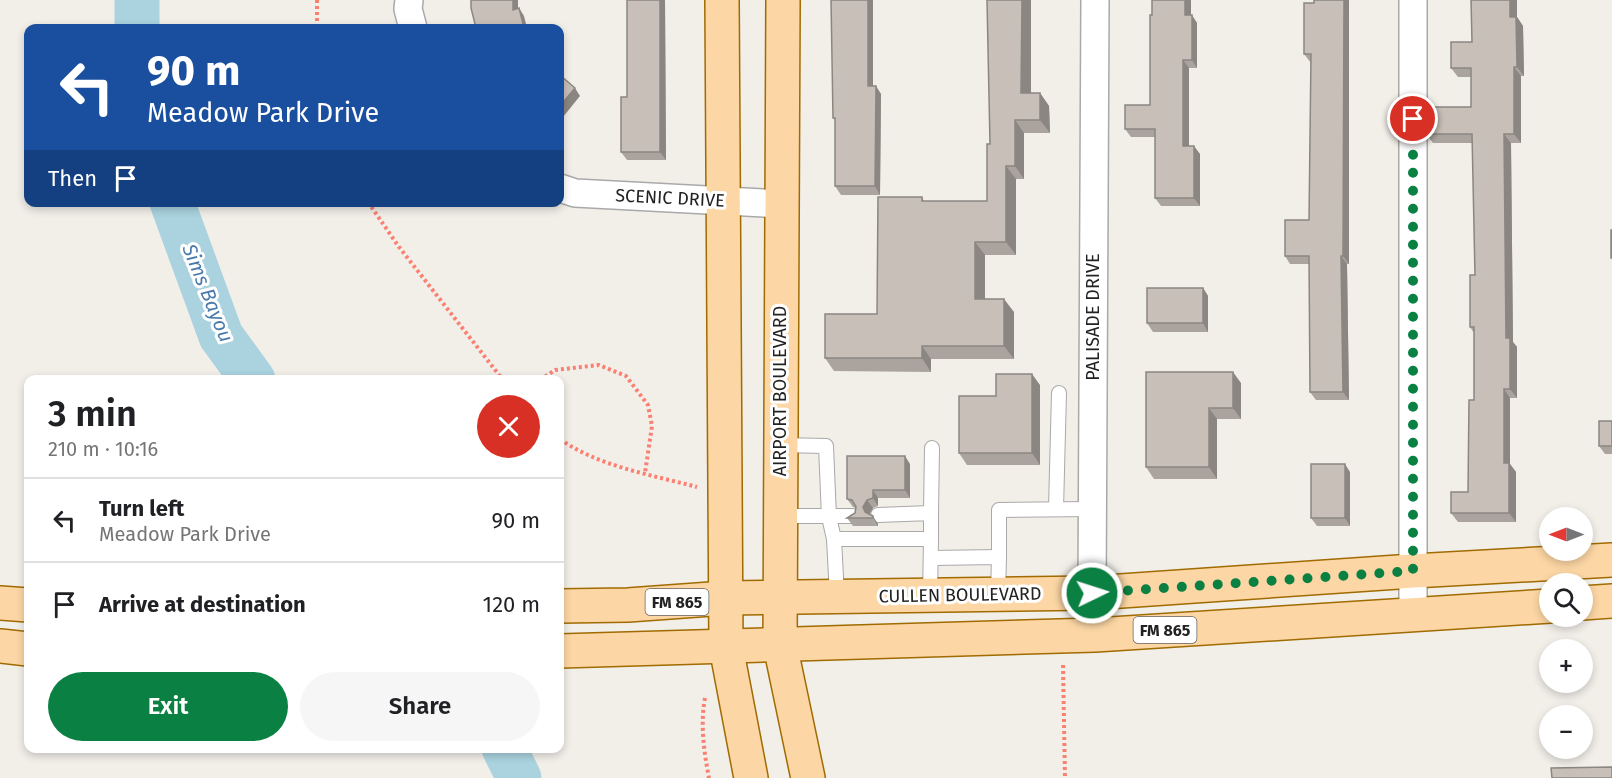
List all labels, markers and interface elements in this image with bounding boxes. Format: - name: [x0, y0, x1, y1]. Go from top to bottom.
- text: 90 m: [147, 46, 241, 96]
- icon: left: [48, 48, 126, 126]
- pin: [1387, 93, 1438, 144]
- text: Meadow Park Drive: [147, 97, 379, 129]
- icon: arrive: [1396, 102, 1429, 135]
- icon: arrive: [109, 162, 142, 195]
- text: Then: [48, 165, 97, 192]
- street label: SCENIC DRIVE: [615, 184, 725, 212]
- water label: Sims Bayou: [177, 239, 239, 346]
- street label: PALISADE DRIVE: [1082, 253, 1104, 381]
- street label: AIRPORT BOULEVARD: [769, 306, 791, 476]
- text: 3 min: [48, 392, 137, 436]
- button: close: [477, 395, 540, 458]
- text: 210 m · 10:16: [48, 437, 158, 461]
- text: Turn left: [99, 495, 184, 522]
- icon: left: [48, 504, 81, 537]
- text: 90 m: [491, 507, 540, 534]
- north arrow: [1539, 507, 1593, 561]
- map controls: [1539, 507, 1593, 759]
- text: Meadow Park Drive: [99, 522, 271, 546]
- position arrow: [1060, 561, 1124, 625]
- button: search: [1539, 573, 1593, 627]
- street label: CULLEN BOULEVARD: [878, 583, 1042, 607]
- icon: arrive: [48, 588, 81, 621]
- road number: FM 865: [646, 589, 708, 615]
- text: Arrive at destination: [99, 591, 306, 618]
- text: 120 m: [483, 591, 540, 618]
- road number: FM 865: [1134, 617, 1196, 643]
- button: +: [1539, 639, 1593, 693]
- button: Exit: [48, 672, 288, 741]
- button: Share: [300, 672, 540, 741]
- button: −: [1539, 705, 1593, 759]

